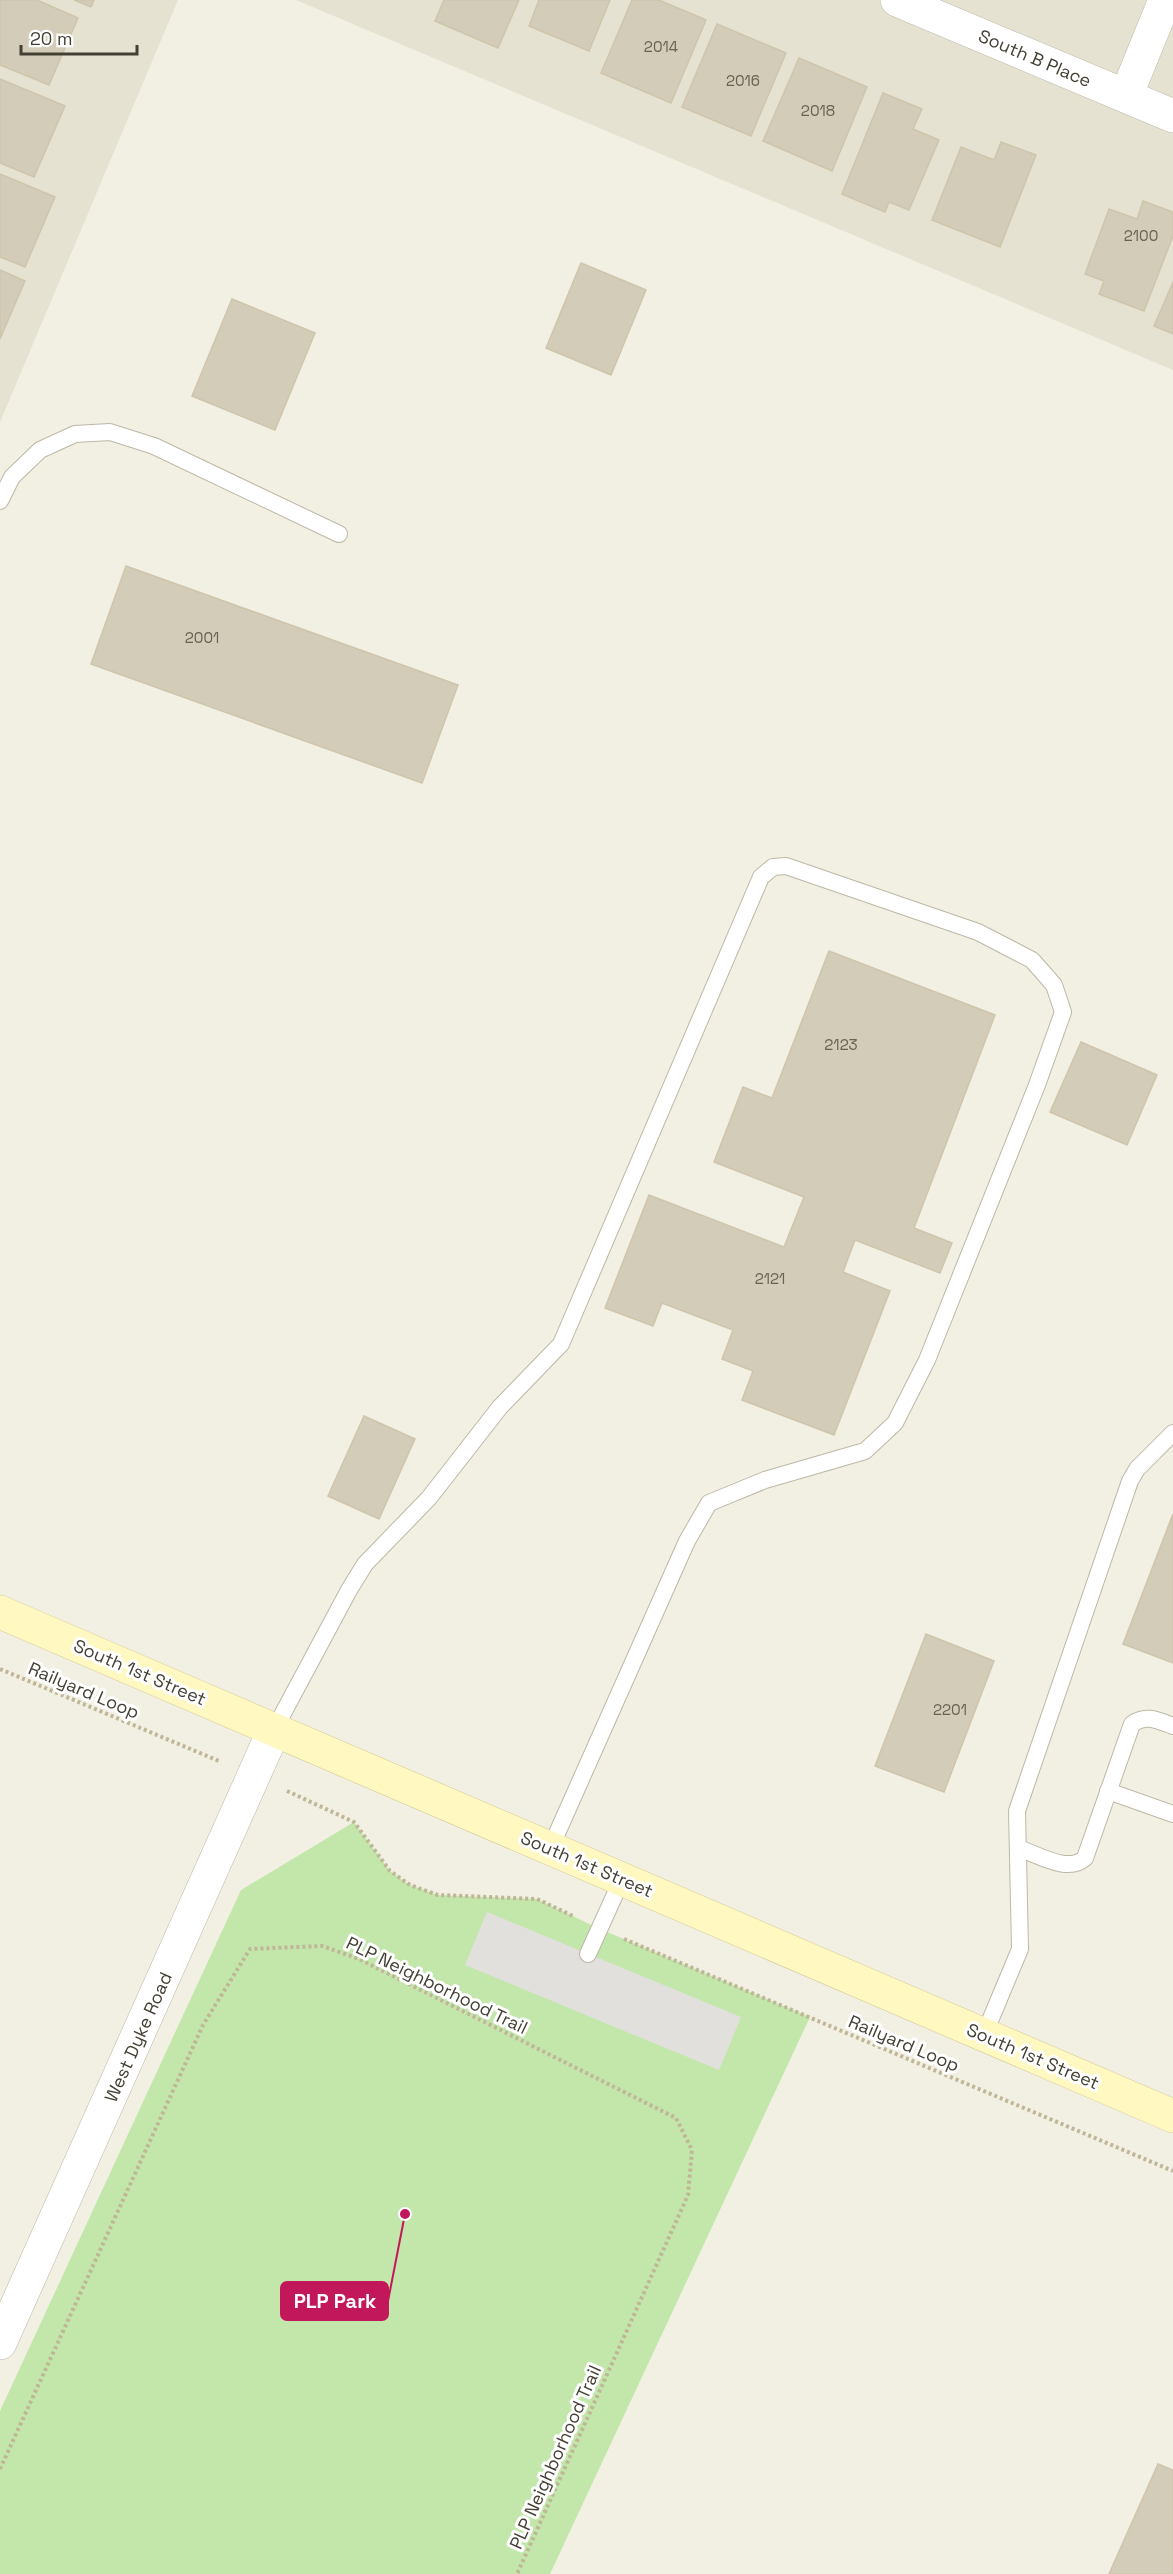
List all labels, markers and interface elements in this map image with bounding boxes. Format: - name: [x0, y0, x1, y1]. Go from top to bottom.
- scale bar: [21, 18, 136, 56]
- street label: South B Place: [975, 24, 1095, 92]
- text: 20 m: [30, 27, 73, 50]
- house number: 2014: [644, 37, 678, 56]
- house number: 2016: [726, 71, 760, 90]
- house number: 2018: [801, 101, 835, 120]
- house number: 2100: [1124, 226, 1158, 245]
- house number: 2001: [185, 628, 219, 647]
- house number: 2123: [824, 1035, 858, 1054]
- house number: 2121: [755, 1269, 785, 1288]
- street label: South 1st Street: [70, 1634, 210, 1710]
- street label: Railyard Loop: [25, 1656, 143, 1724]
- house number: 2201: [933, 1700, 967, 1719]
- street label: South 1st Street: [517, 1826, 657, 1902]
- street label: PLP Neighborhood Trail: [342, 1931, 532, 2039]
- street label: West Dyke Road: [99, 1968, 177, 2106]
- street label: Railyard Loop: [845, 2009, 963, 2077]
- street label: South 1st Street: [963, 2018, 1103, 2094]
- callout: PLP Park: [281, 2282, 388, 2320]
- text: PLP Park: [294, 2288, 376, 2314]
- street label: PLP Neighborhood Trail: [504, 2361, 606, 2553]

